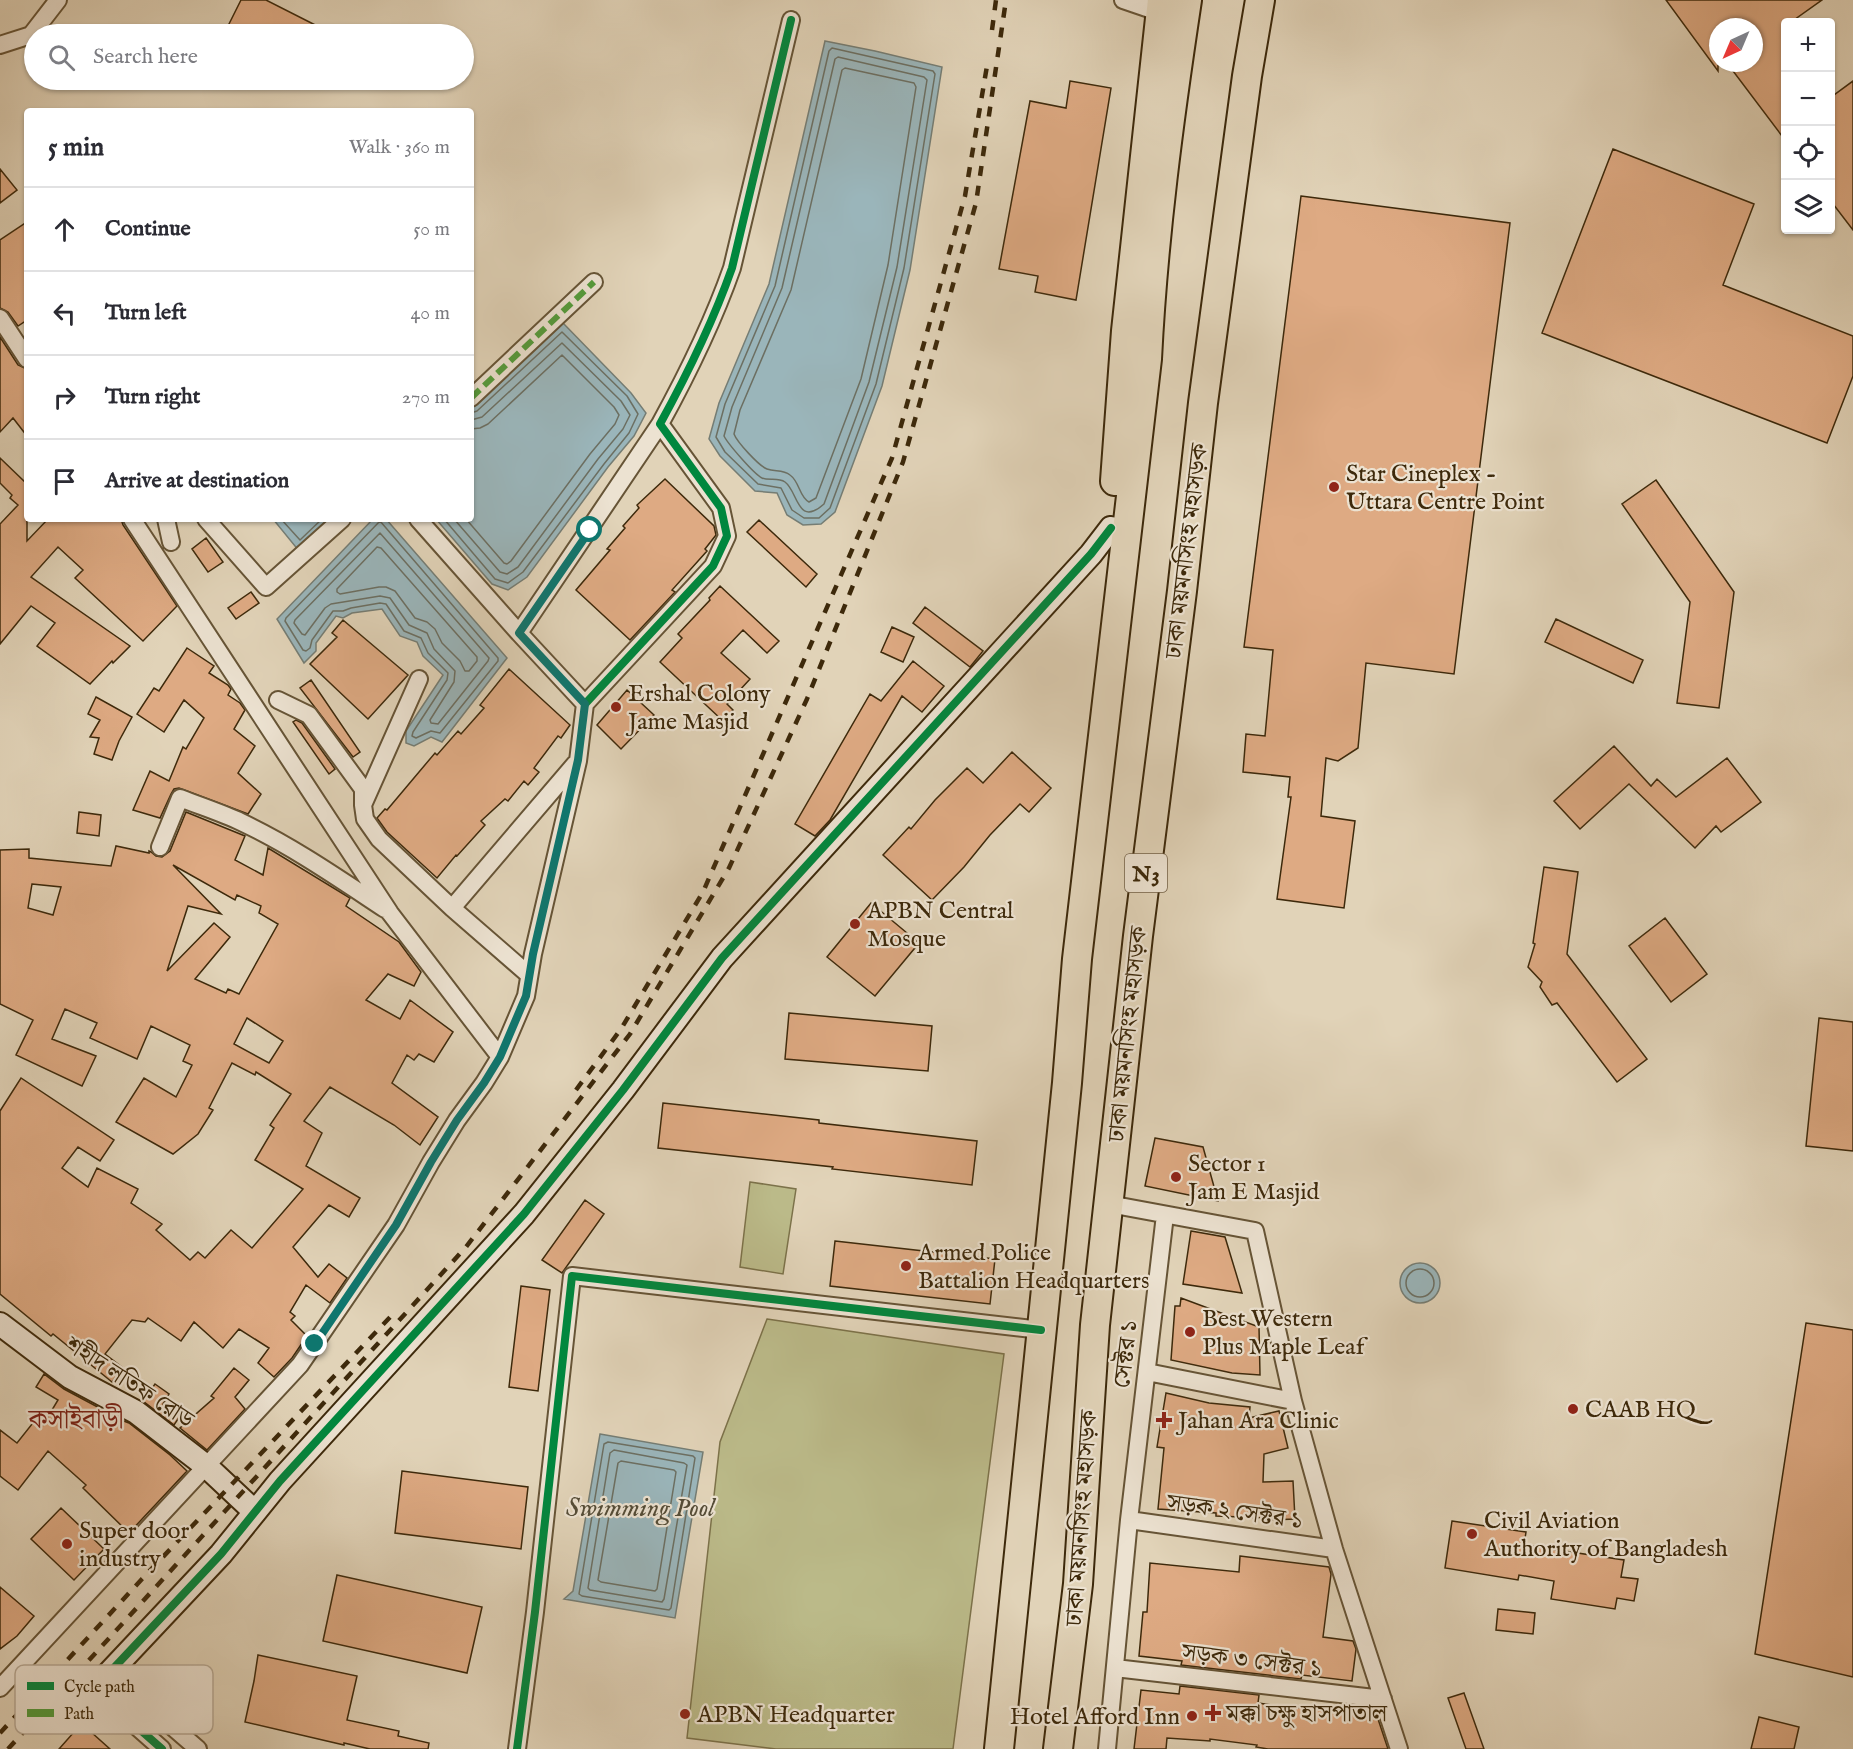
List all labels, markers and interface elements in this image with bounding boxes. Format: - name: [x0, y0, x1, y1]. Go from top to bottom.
- north arrow: [1709, 18, 1763, 72]
- map controls: [1781, 18, 1835, 234]
- button: +: [1781, 18, 1835, 72]
- search box: [24, 24, 474, 90]
- icon: search: [45, 41, 78, 74]
- text: Search here: [93, 43, 198, 71]
- button: −: [1781, 72, 1835, 126]
- button: locate: [1781, 126, 1835, 180]
- text: 5 min: [48, 131, 104, 164]
- text: Walk · 360 m: [349, 135, 450, 160]
- button: layers: [1781, 180, 1835, 234]
- icon: ahead: [48, 213, 81, 246]
- text: Continue: [105, 215, 191, 243]
- text: 50 m: [413, 217, 450, 242]
- icon: left: [48, 297, 81, 330]
- text: Turn left: [105, 299, 187, 327]
- text: 40 m: [411, 301, 450, 326]
- icon: right: [48, 381, 81, 414]
- text: Turn right: [105, 383, 200, 411]
- text: 270 m: [402, 385, 450, 410]
- street label: ঢাকা ময়মনসিংহ মহাসড়ক: [1159, 441, 1216, 661]
- place label: Star Cineplex - Uttara Centre Point: [1346, 459, 1545, 518]
- icon: arrive: [48, 465, 81, 498]
- text: Arrive at destination: [105, 467, 289, 495]
- marker: Star Cineplex - Uttara Centre Point: [1327, 480, 1341, 494]
- route start: [576, 516, 602, 542]
- place label: Ershal Colony Jame Masjid: [625, 679, 771, 738]
- marker: Ershal Colony Jame Masjid: [609, 700, 623, 714]
- road number: N3: [1125, 854, 1167, 892]
- place label: APBN Central Mosque: [866, 896, 1014, 955]
- marker: APBN Central Mosque: [848, 917, 862, 931]
- street label: ঢাকা ময়মনসিংহ মহাসড়ক: [1102, 924, 1155, 1144]
- place label: Sector 1 Jam E Masjid: [1185, 1149, 1320, 1208]
- marker: Sector 1 Jam E Masjid: [1169, 1170, 1183, 1184]
- place label: Armed Police Battalion Headquarters: [917, 1238, 1149, 1297]
- marker: Armed Police Battalion Headquarters: [899, 1259, 913, 1273]
- place label: Best Western Plus Maple Leaf: [1202, 1304, 1369, 1363]
- street label: সেক্টর ১: [1106, 1318, 1146, 1390]
- marker: Best Western Plus Maple Leaf: [1183, 1325, 1197, 1339]
- street label: শহীদ লতিফ রোড: [58, 1330, 200, 1437]
- route end: [301, 1330, 327, 1356]
- place label: CAAB HQ: [1585, 1395, 1713, 1426]
- district label: কসাইবাড়ী: [27, 1402, 124, 1438]
- marker: CAAB HQ: [1566, 1402, 1580, 1416]
- place label: Jahan Ara Clinic: [1175, 1406, 1339, 1437]
- street label: ঢাকা ময়মনসিংহ মহাসড়ক: [1059, 1408, 1106, 1628]
- marker: Jahan Ara Clinic: [1155, 1411, 1173, 1429]
- street label: সড়ক ২ সেক্টর ১: [1164, 1486, 1305, 1537]
- water label: Swimming Pool: [566, 1492, 716, 1526]
- place label: Civil Aviation Authority of Bangladesh: [1483, 1506, 1728, 1565]
- place label: Super door industry: [79, 1516, 189, 1575]
- marker: Civil Aviation Authority of Bangladesh: [1465, 1527, 1479, 1541]
- marker: Super door industry: [60, 1537, 74, 1551]
- street label: সড়ক ৩ সেক্টর ১: [1179, 1636, 1324, 1685]
- legend: [15, 1665, 213, 1734]
- text: Cycle path: [64, 1678, 135, 1698]
- place label: মক্কা চক্ষু হাসপাতাল: [1225, 1699, 1388, 1730]
- place label: APBN Headquarter: [696, 1700, 895, 1731]
- place label: Hotel Afford Inn: [1010, 1702, 1180, 1733]
- marker: মক্কা চক্ষু হাসপাতাল: [1204, 1704, 1222, 1722]
- text: Path: [64, 1705, 95, 1725]
- marker: APBN Headquarter: [678, 1707, 692, 1721]
- marker: Hotel Afford Inn: [1185, 1709, 1199, 1723]

